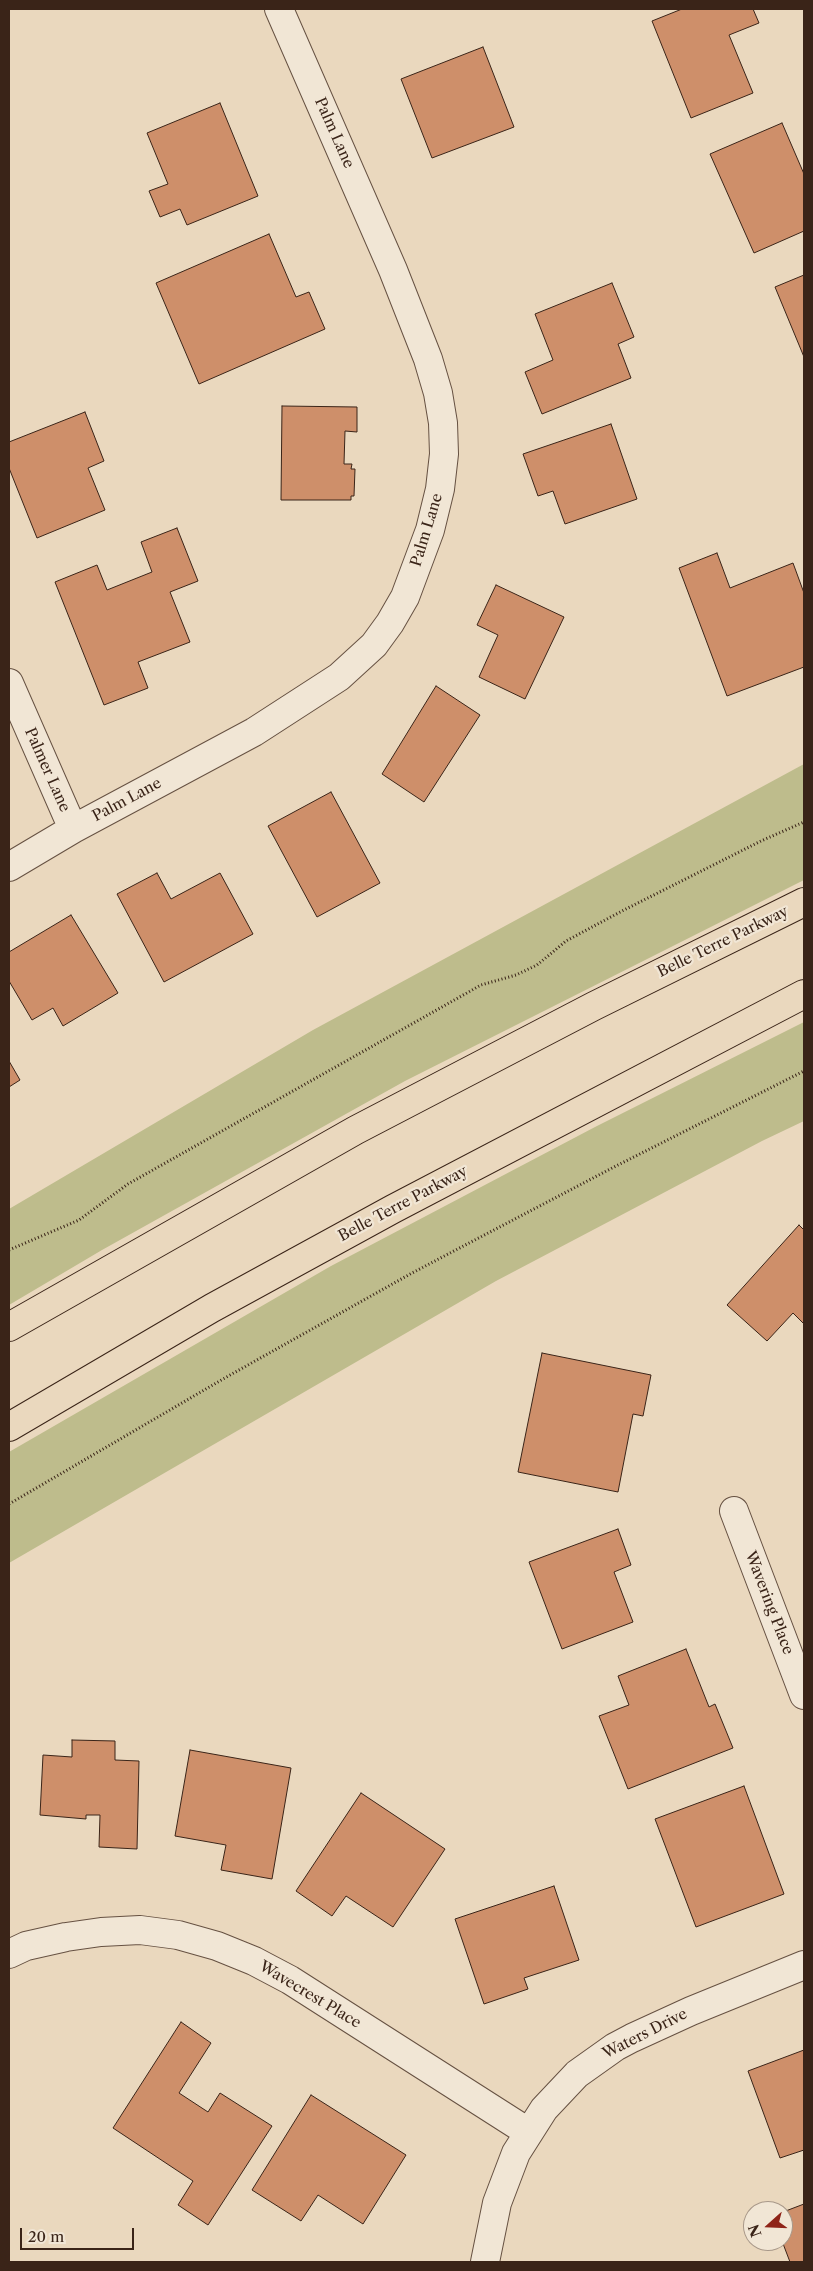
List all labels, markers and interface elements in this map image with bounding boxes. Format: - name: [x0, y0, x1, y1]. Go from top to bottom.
- street label: Palm Lane: [310, 95, 358, 171]
- street label: Palm Lane: [407, 491, 447, 569]
- street label: Palmer Lane: [20, 725, 74, 815]
- street label: Palm Lane: [89, 774, 165, 826]
- street label: Belle Terre Parkway: [655, 902, 791, 982]
- street label: Belle Terre Parkway: [335, 1162, 471, 1246]
- street label: Wavering Place: [741, 1549, 797, 1657]
- street label: Wavecrest Place: [256, 1958, 364, 2032]
- street label: Waters Drive: [600, 2005, 690, 2063]
- north arrow: [743, 2201, 793, 2251]
- scale bar: [22, 2218, 136, 2250]
- text: N: [744, 2222, 765, 2240]
- text: 20 m: [28, 2227, 64, 2246]

